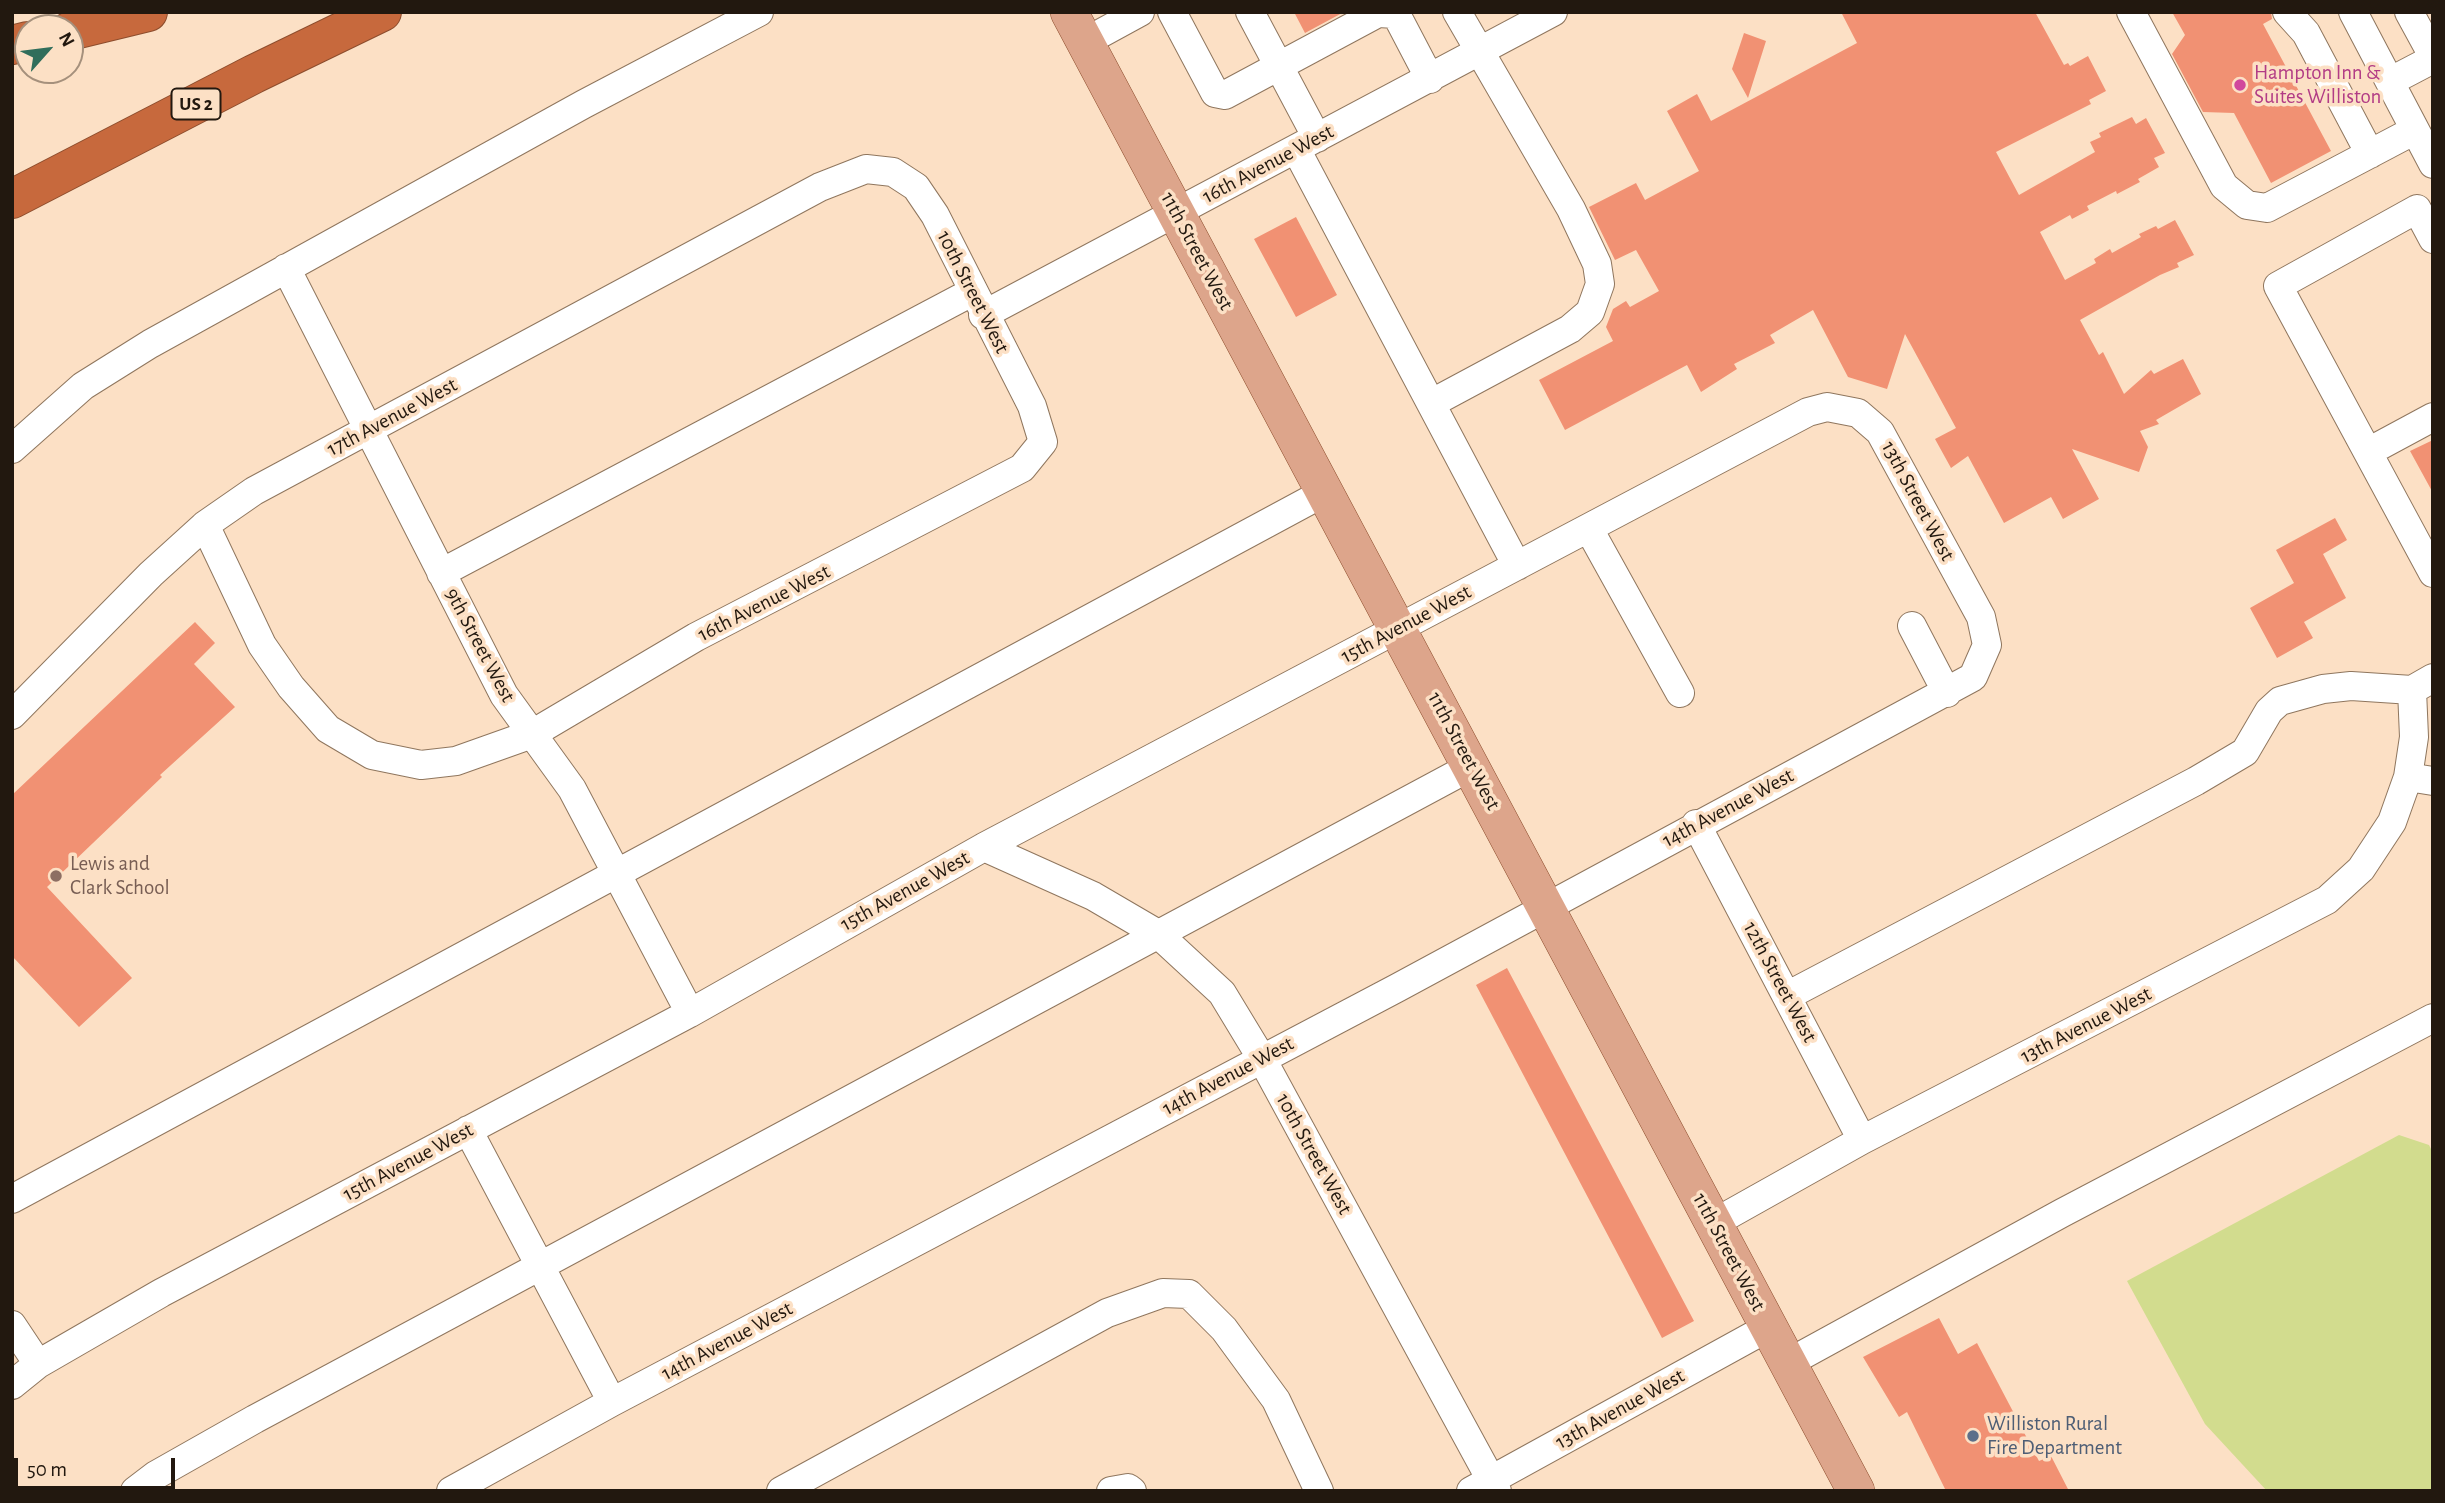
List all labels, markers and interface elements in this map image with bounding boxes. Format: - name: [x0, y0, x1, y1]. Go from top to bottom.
- north arrow: [14, 14, 84, 84]
- text: N: [55, 30, 78, 50]
- place label: Hampton Inn & Suites Williston: [2254, 60, 2381, 110]
- marker: Hampton Inn & Suites Williston: [2232, 77, 2248, 93]
- road number: US 2: [172, 88, 220, 120]
- street label: 16th Avenue West: [1198, 119, 1338, 209]
- street label: 11th Street West: [1155, 188, 1239, 314]
- street label: 10th Street West: [931, 226, 1015, 358]
- street label: 17th Avenue West: [323, 372, 461, 462]
- street label: 13th Street West: [1876, 437, 1960, 565]
- street label: 16th Avenue West: [694, 559, 834, 647]
- street label: 15th Avenue West: [1337, 579, 1475, 669]
- street label: 9th Street West: [439, 584, 521, 706]
- street label: 11th Street West: [1422, 688, 1506, 814]
- street label: 14th Avenue West: [1658, 763, 1798, 853]
- street label: 15th Avenue West: [836, 845, 974, 937]
- place label: Lewis and Clark School: [70, 851, 170, 901]
- marker: Lewis and Clark School: [48, 868, 64, 884]
- street label: 12th Street West: [1738, 917, 1822, 1047]
- street label: 13th Avenue West: [2016, 981, 2156, 1069]
- street label: 14th Avenue West: [1158, 1031, 1298, 1121]
- street label: 10th Street West: [1270, 1089, 1358, 1219]
- street label: 15th Avenue West: [339, 1117, 477, 1207]
- street label: 11th Street West: [1687, 1189, 1771, 1315]
- street label: 14th Avenue West: [657, 1296, 797, 1386]
- street label: 13th Avenue West: [1551, 1363, 1689, 1455]
- place label: Williston Rural Fire Department: [1987, 1411, 2122, 1461]
- marker: Williston Rural Fire Department: [1965, 1428, 1981, 1444]
- scale bar: [18, 1444, 178, 1488]
- text: 50 m: [27, 1459, 67, 1480]

